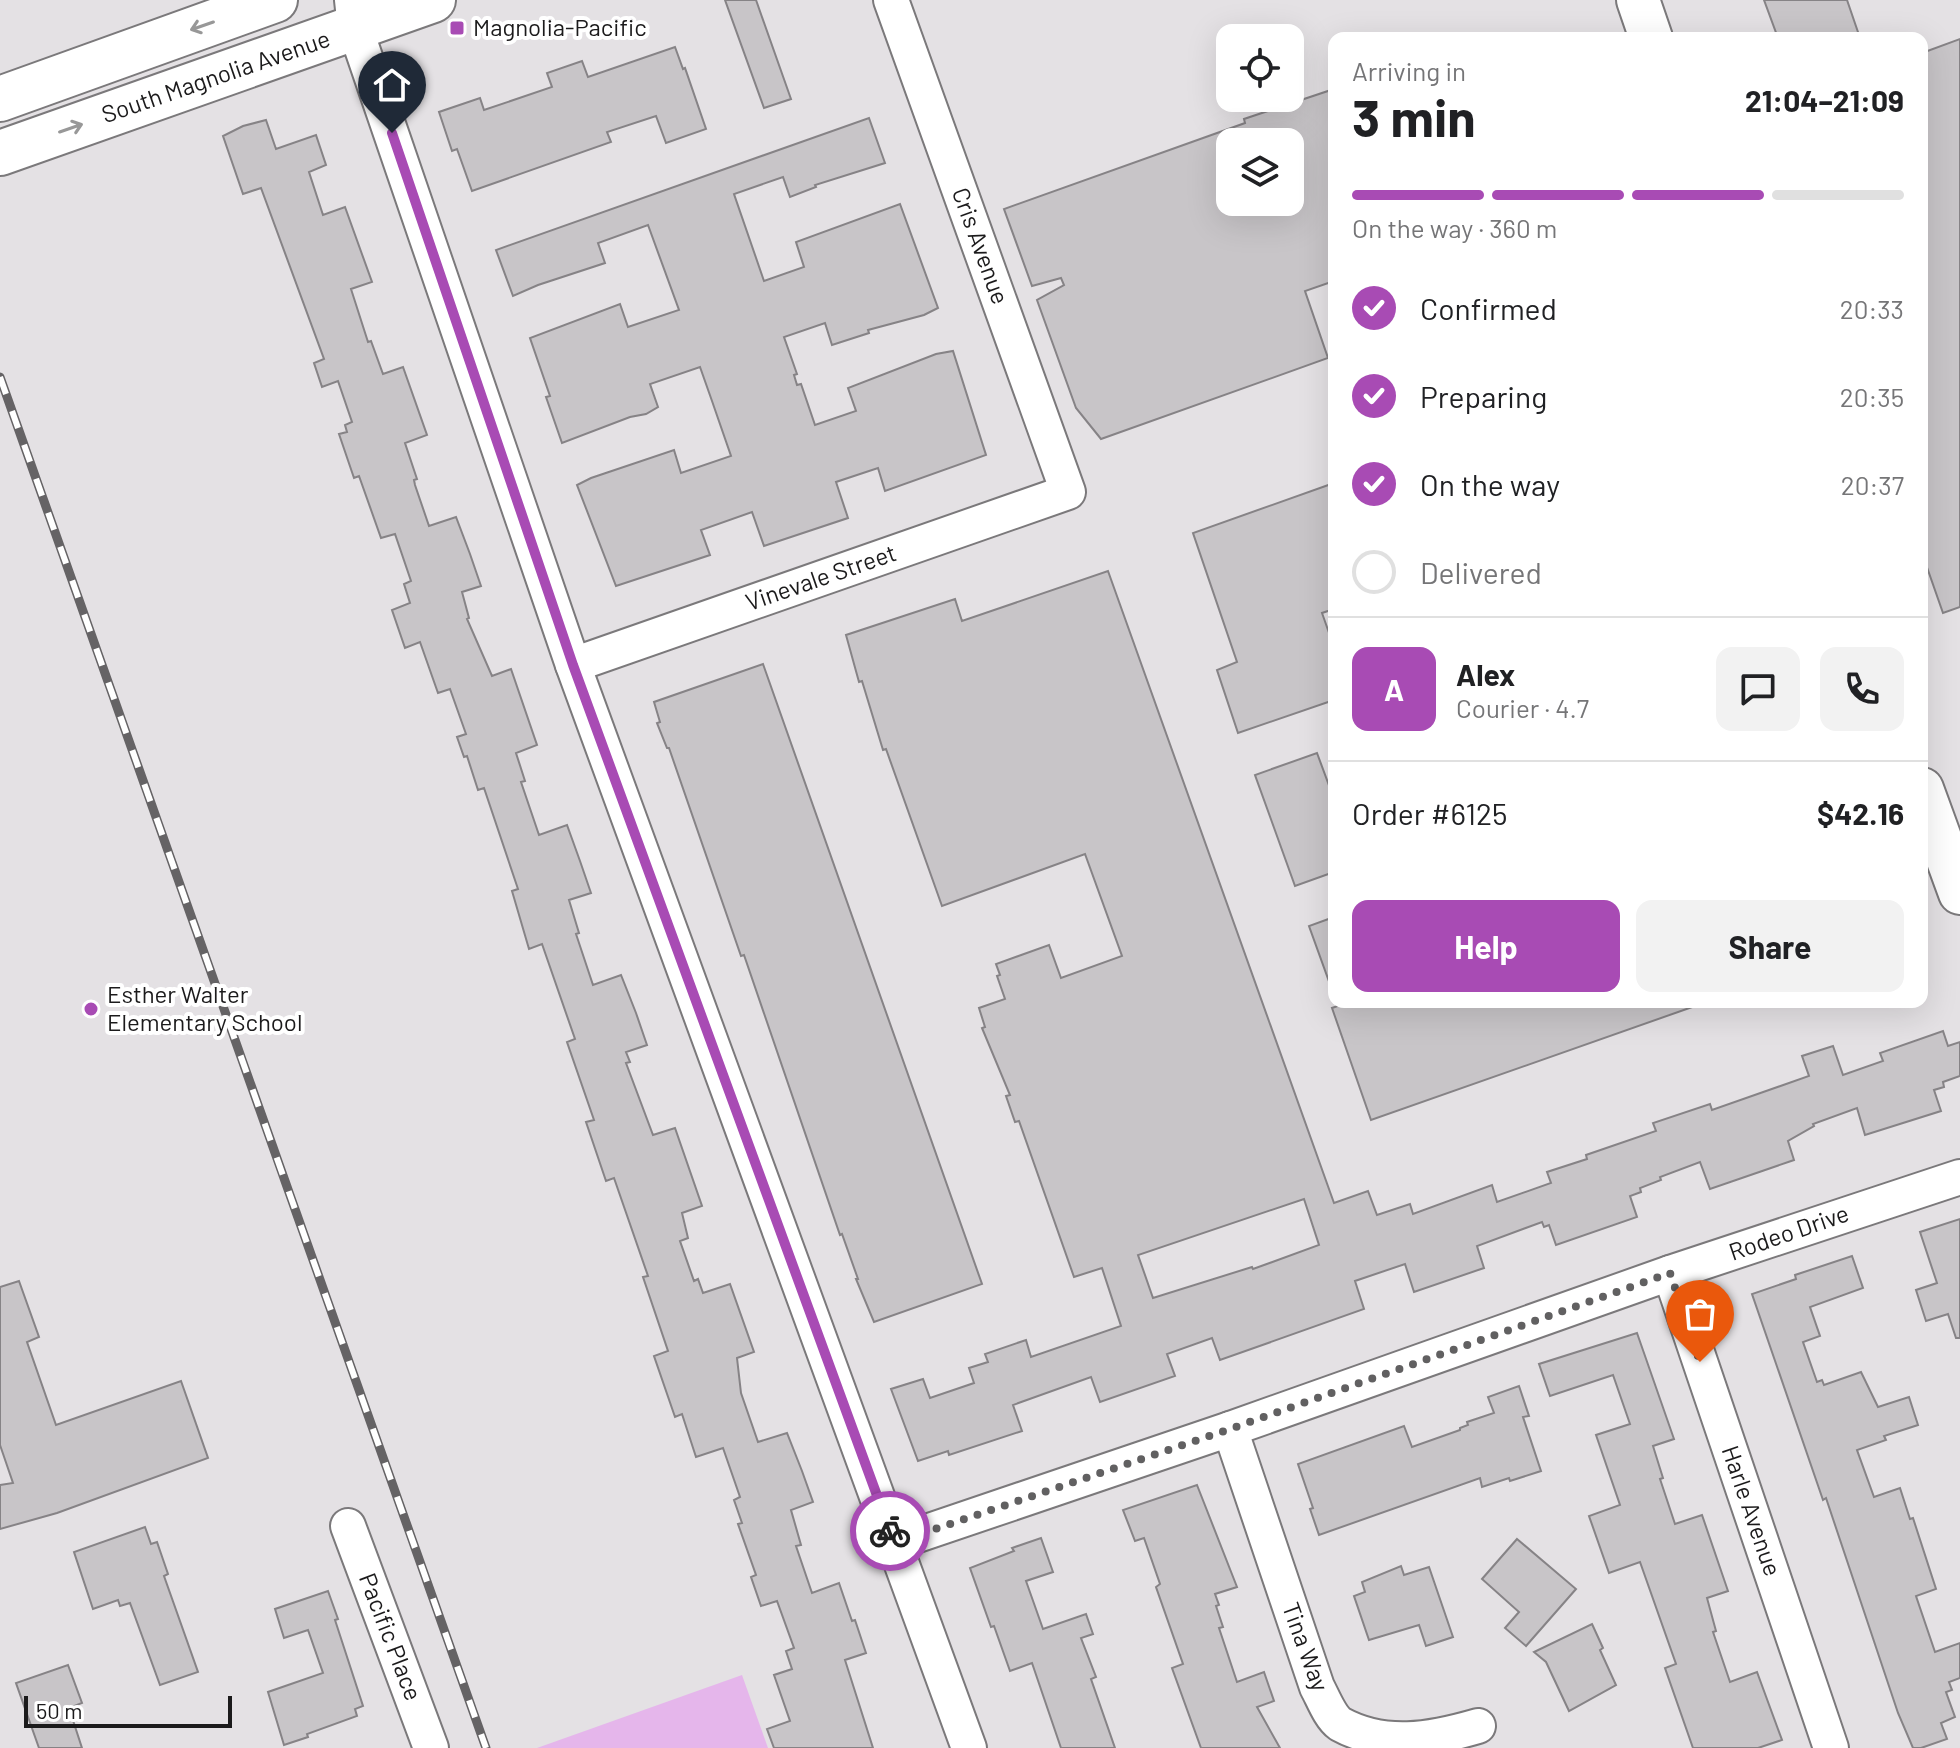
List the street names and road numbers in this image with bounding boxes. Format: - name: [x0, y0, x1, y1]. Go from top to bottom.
- street label: South Magnolia Avenue: [98, 23, 333, 128]
- street label: Cris Avenue: [947, 183, 1016, 308]
- street label: Vinevale Street: [741, 537, 900, 616]
- street label: Rodeo Drive: [1725, 1198, 1852, 1266]
- street label: Harle Avenue: [1717, 1441, 1788, 1580]
- street label: Pacific Place: [354, 1569, 429, 1704]
- street label: Tina Way: [1277, 1598, 1336, 1695]

